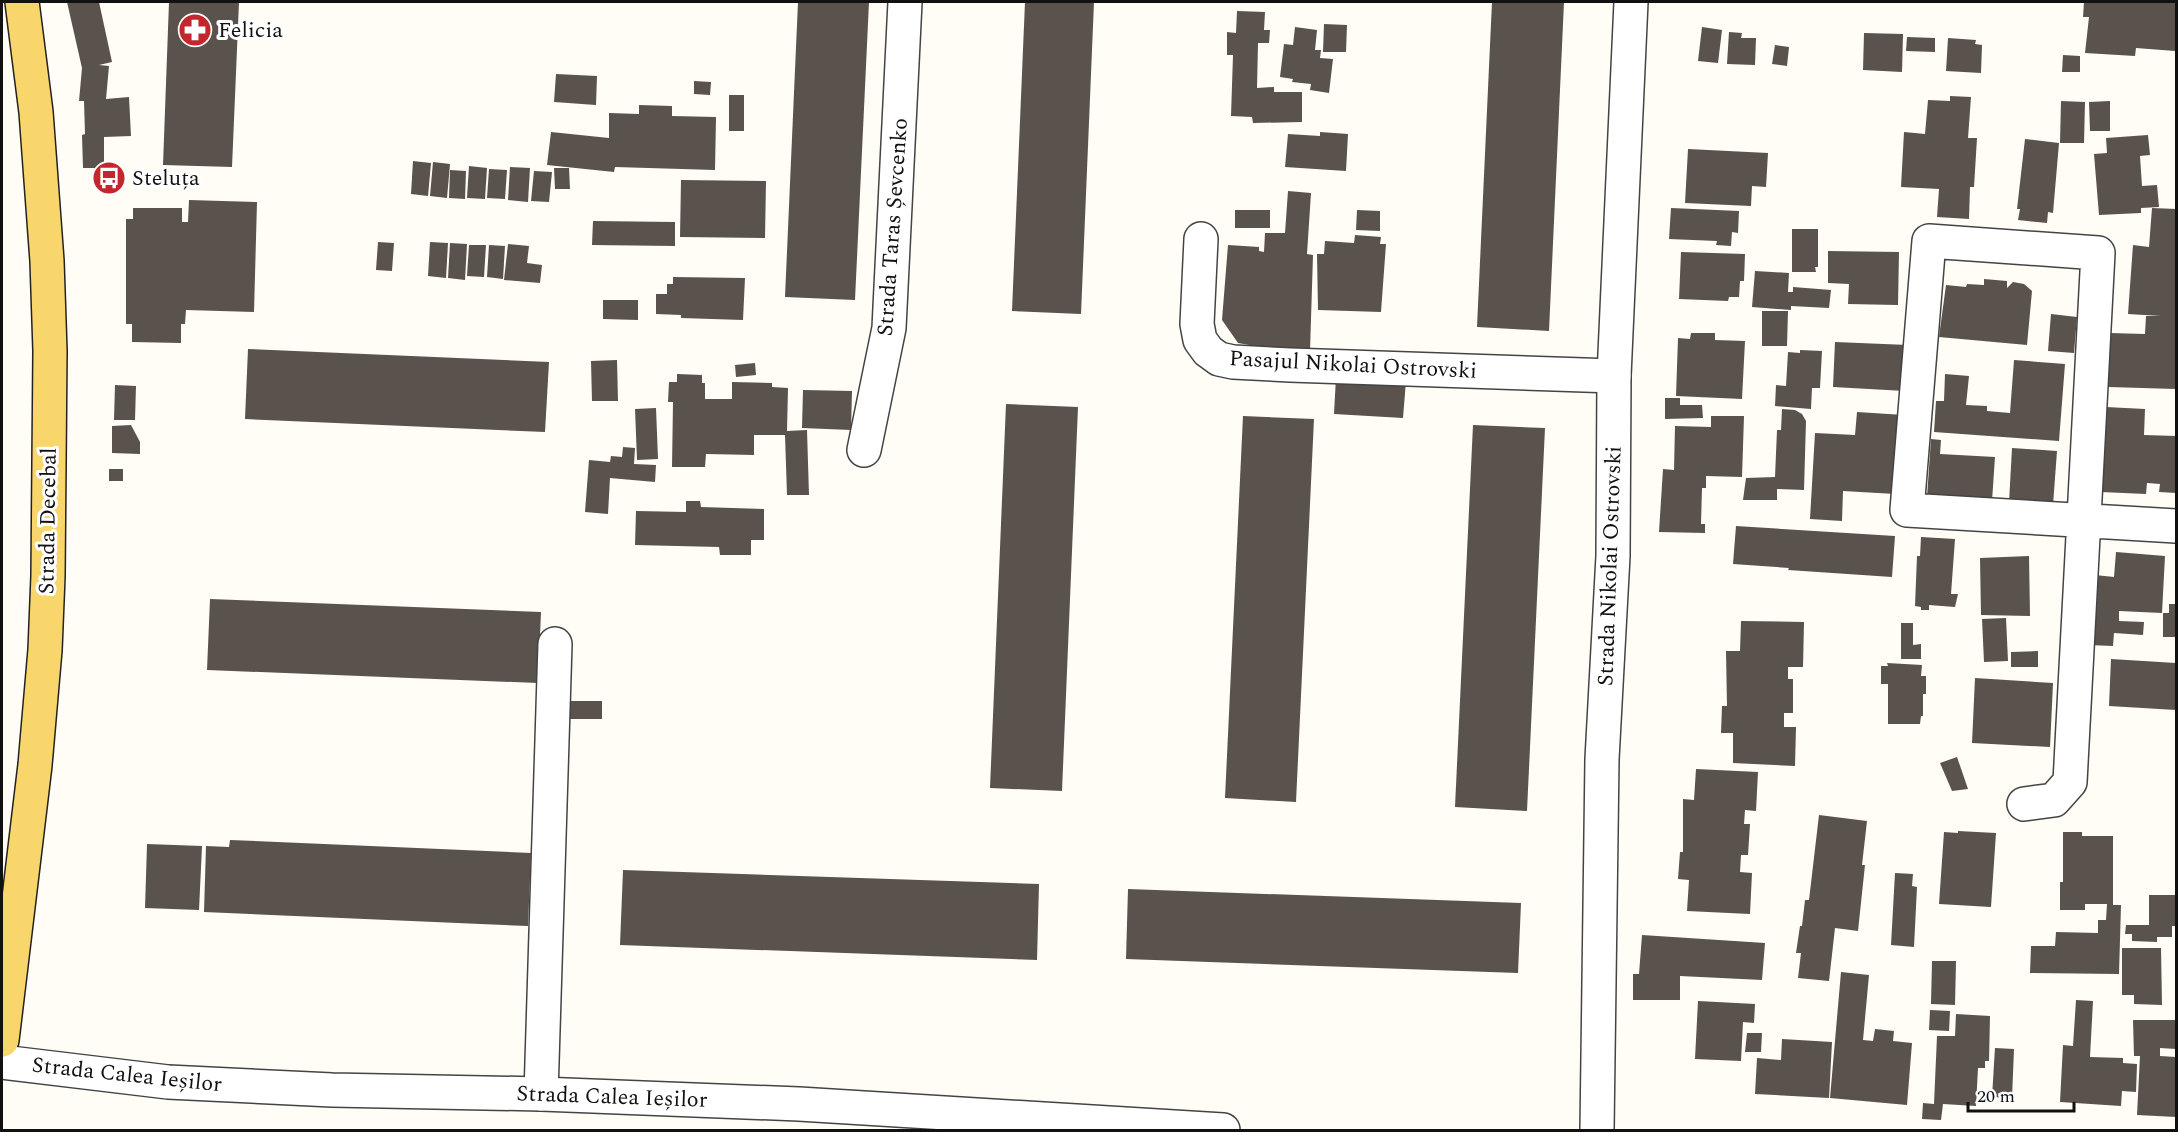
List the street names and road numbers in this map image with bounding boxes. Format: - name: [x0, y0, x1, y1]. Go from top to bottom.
- street label: Strada Taras Șevcenko: [869, 117, 917, 337]
- street label: Pasajul Nikolai Ostrovski: [1228, 342, 1478, 388]
- street label: Strada Nikolai Ostrovski: [1589, 445, 1631, 687]
- street label: Strada Decebal: [30, 447, 66, 595]
- street label: Strada Calea Ieșilor: [30, 1049, 224, 1101]
- street label: Strada Calea Ieșilor: [516, 1077, 708, 1117]

